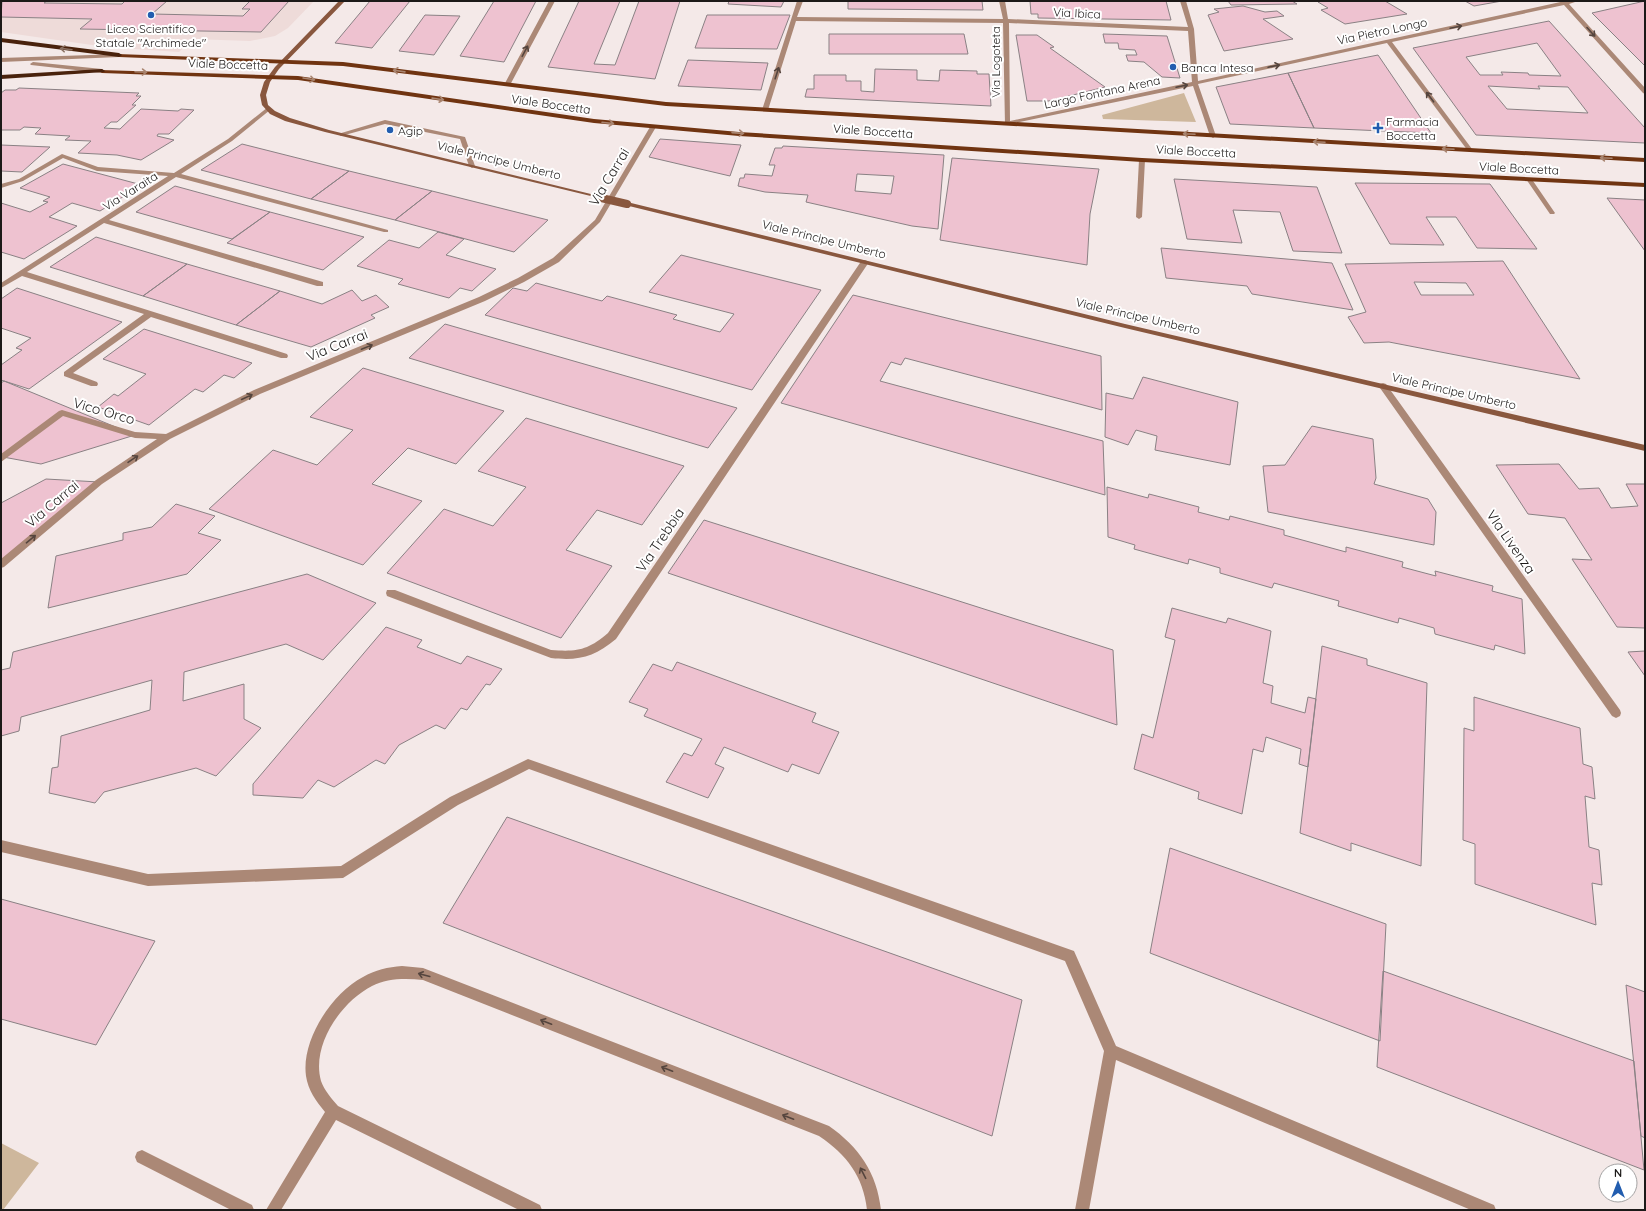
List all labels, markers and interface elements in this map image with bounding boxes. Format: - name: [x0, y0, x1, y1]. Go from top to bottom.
- street label: Via Ibica: [1053, 4, 1101, 22]
- marker: Liceo Scientifico Statale "Archimede": [146, 10, 156, 20]
- street label: Via Pietro Longo: [1336, 14, 1428, 48]
- place label: Liceo Scientifico Statale "Archimede": [96, 21, 207, 50]
- one-way arrow: [1449, 22, 1462, 30]
- street label: Via Logoteta: [988, 26, 1003, 98]
- one-way arrow: [1587, 27, 1596, 37]
- one-way arrow: [522, 45, 529, 57]
- one-way arrow: [60, 46, 73, 53]
- street label: Viale Boccetta: [188, 55, 268, 73]
- place label: Banca Intesa: [1181, 60, 1254, 75]
- marker: Banca Intesa: [1168, 62, 1178, 72]
- one-way arrow: [1267, 62, 1280, 70]
- one-way arrow: [393, 67, 406, 75]
- one-way arrow: [774, 67, 782, 79]
- one-way arrow: [134, 68, 147, 76]
- street label: Largo Fontana Arena: [1042, 72, 1162, 112]
- one-way arrow: [303, 76, 316, 84]
- one-way arrow: [1175, 82, 1188, 90]
- street label: Viale Boccetta: [510, 91, 592, 117]
- one-way arrow: [1426, 91, 1434, 102]
- one-way arrow: [431, 95, 444, 103]
- place label: Farmacia Boccetta: [1386, 114, 1439, 143]
- one-way arrow: [601, 119, 614, 126]
- street label: Viale Boccetta: [832, 121, 914, 141]
- place label: Agip: [398, 123, 423, 138]
- marker: Farmacia Boccetta: [1373, 123, 1383, 133]
- marker: Agip: [385, 125, 395, 135]
- one-way arrow: [731, 130, 744, 137]
- one-way arrow: [1183, 131, 1196, 138]
- street label: Viale Principe Umberto: [435, 137, 563, 183]
- one-way arrow: [1313, 138, 1326, 145]
- street label: Viale Boccetta: [1156, 141, 1236, 161]
- street label: Via Carrai: [585, 145, 633, 209]
- one-way arrow: [1442, 145, 1455, 153]
- one-way arrow: [1600, 154, 1613, 162]
- street label: Viale Boccetta: [1479, 158, 1559, 178]
- street label: Via Varaita: [100, 168, 160, 214]
- street label: Viale Principe Umberto: [760, 216, 888, 262]
- street label: Viale Principe Umberto: [1074, 294, 1202, 338]
- street label: Via Carrai: [304, 325, 370, 365]
- one-way arrow: [361, 342, 373, 350]
- street label: Viale Principe Umberto: [1390, 369, 1518, 413]
- one-way arrow: [241, 393, 253, 400]
- street label: Vico Orco: [71, 394, 137, 428]
- one-way arrow: [127, 454, 139, 462]
- street label: Via Carrai: [22, 476, 82, 532]
- street label: Via Trebbia: [632, 504, 688, 576]
- street label: VIa Livenza: [1482, 506, 1540, 578]
- one-way arrow: [26, 535, 36, 544]
- one-way arrow: [418, 971, 431, 978]
- one-way arrow: [540, 1017, 552, 1025]
- one-way arrow: [661, 1065, 673, 1073]
- one-way arrow: [782, 1112, 794, 1120]
- north arrow: [1598, 1163, 1638, 1203]
- text: N: [1614, 1166, 1622, 1180]
- one-way arrow: [859, 1167, 866, 1179]

